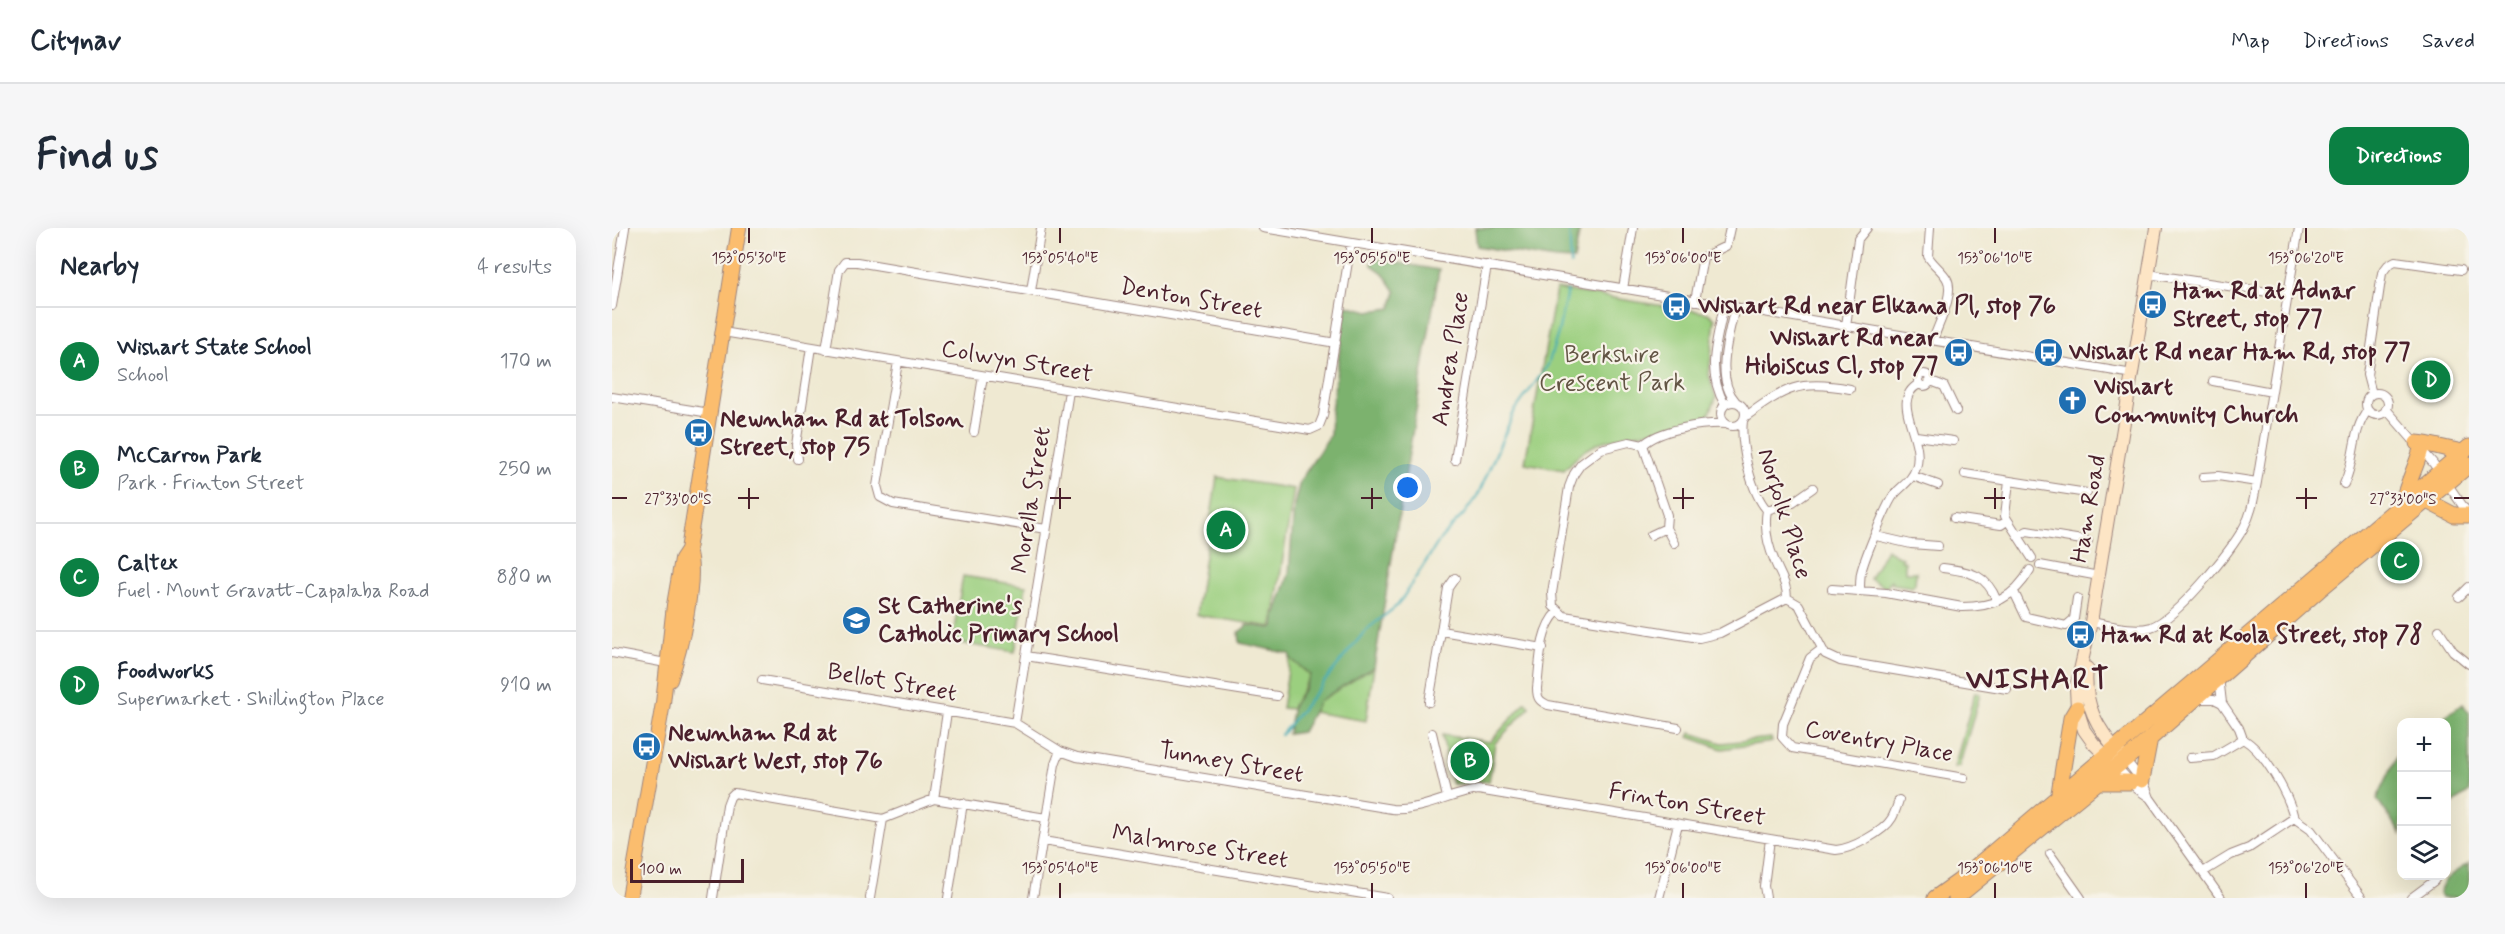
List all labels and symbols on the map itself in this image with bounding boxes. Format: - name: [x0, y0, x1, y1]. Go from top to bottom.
- text: 153°05'30"E: [711, 249, 787, 269]
- text: 153°05'40"E: [1022, 249, 1099, 269]
- text: 153°05'50"E: [1333, 249, 1411, 269]
- text: 153°06'00"E: [1645, 249, 1722, 269]
- text: 153°06'10"E: [1957, 249, 2033, 269]
- text: 153°06'20"E: [2268, 249, 2344, 269]
- street label: Denton Street: [1117, 271, 1265, 327]
- place label: Ham Rd at Adnar Street, stop 77: [2173, 276, 2356, 335]
- bus stop icon: Ham Rd at Adnar Street, stop 77: [2136, 289, 2168, 321]
- street label: Andrea Place: [1425, 290, 1477, 428]
- bus stop icon: Wishart Rd near Elkana Pl, stop 76: [1661, 290, 1693, 322]
- place label: Wishart Rd near Elkana Pl, stop 76: [1697, 291, 2056, 322]
- place label: Wishart Rd near Hibiscus Cl, stop 77: [1745, 323, 1939, 382]
- street label: Colwyn Street: [939, 333, 1095, 391]
- bus stop icon: Wishart Rd near Hibiscus Cl, stop 77: [1943, 336, 1975, 368]
- bus stop icon: Wishart Rd near Ham Rd, stop 77: [2032, 336, 2064, 368]
- place label: Wishart Rd near Ham Rd, stop 77: [2068, 337, 2410, 368]
- park label: Berkshire Crescent Park: [1539, 340, 1685, 399]
- pin: D: [2412, 358, 2450, 402]
- place label: Wishart Community Church: [2093, 372, 2299, 431]
- church icon: Wishart Community Church: [2057, 385, 2089, 417]
- place label: Newnham Rd at Tolson Street, stop 75: [720, 404, 964, 463]
- bus stop icon: Newnham Rd at Tolson Street, stop 75: [683, 417, 715, 449]
- street label: Morella Street: [1005, 424, 1059, 576]
- street label: Norfolk Place: [1748, 445, 1819, 584]
- street label: Ham Road: [2064, 453, 2114, 565]
- your location: [1393, 473, 1422, 502]
- text: 27°33'00"S: [644, 490, 712, 510]
- text: 27°33'00"S: [2369, 490, 2437, 510]
- pin: A: [1206, 508, 1246, 552]
- pin: C: [2380, 538, 2420, 584]
- place label: St Catherine's Catholic Primary School: [878, 591, 1119, 650]
- school or university icon: St Catherine's Catholic Primary School: [841, 604, 873, 636]
- bus stop icon: Ham Rd at Koola Street, stop 78: [2064, 619, 2096, 651]
- place label: Ham Rd at Koola Street, stop 78: [2101, 620, 2423, 651]
- street label: Bellot Street: [825, 656, 959, 710]
- district label: WISHART: [1965, 660, 2110, 699]
- street label: Coventry Place: [1803, 714, 1955, 770]
- place label: Newnham Rd at Wishart West, stop 76: [667, 718, 883, 777]
- bus stop icon: Newnham Rd at Wishart West, stop 76: [631, 731, 663, 763]
- street label: Tunney Street: [1156, 735, 1306, 791]
- pin: B: [1450, 738, 1490, 784]
- street label: Frinton Street: [1606, 776, 1768, 834]
- street label: Malmrose Street: [1110, 818, 1290, 876]
- scale bar: [630, 856, 744, 884]
- text: 153°05'40"E: [1022, 859, 1099, 879]
- text: 153°05'50"E: [1333, 859, 1411, 879]
- text: 153°06'00"E: [1645, 859, 1722, 879]
- text: 153°06'10"E: [1957, 859, 2033, 879]
- text: 153°06'20"E: [2268, 859, 2344, 879]

